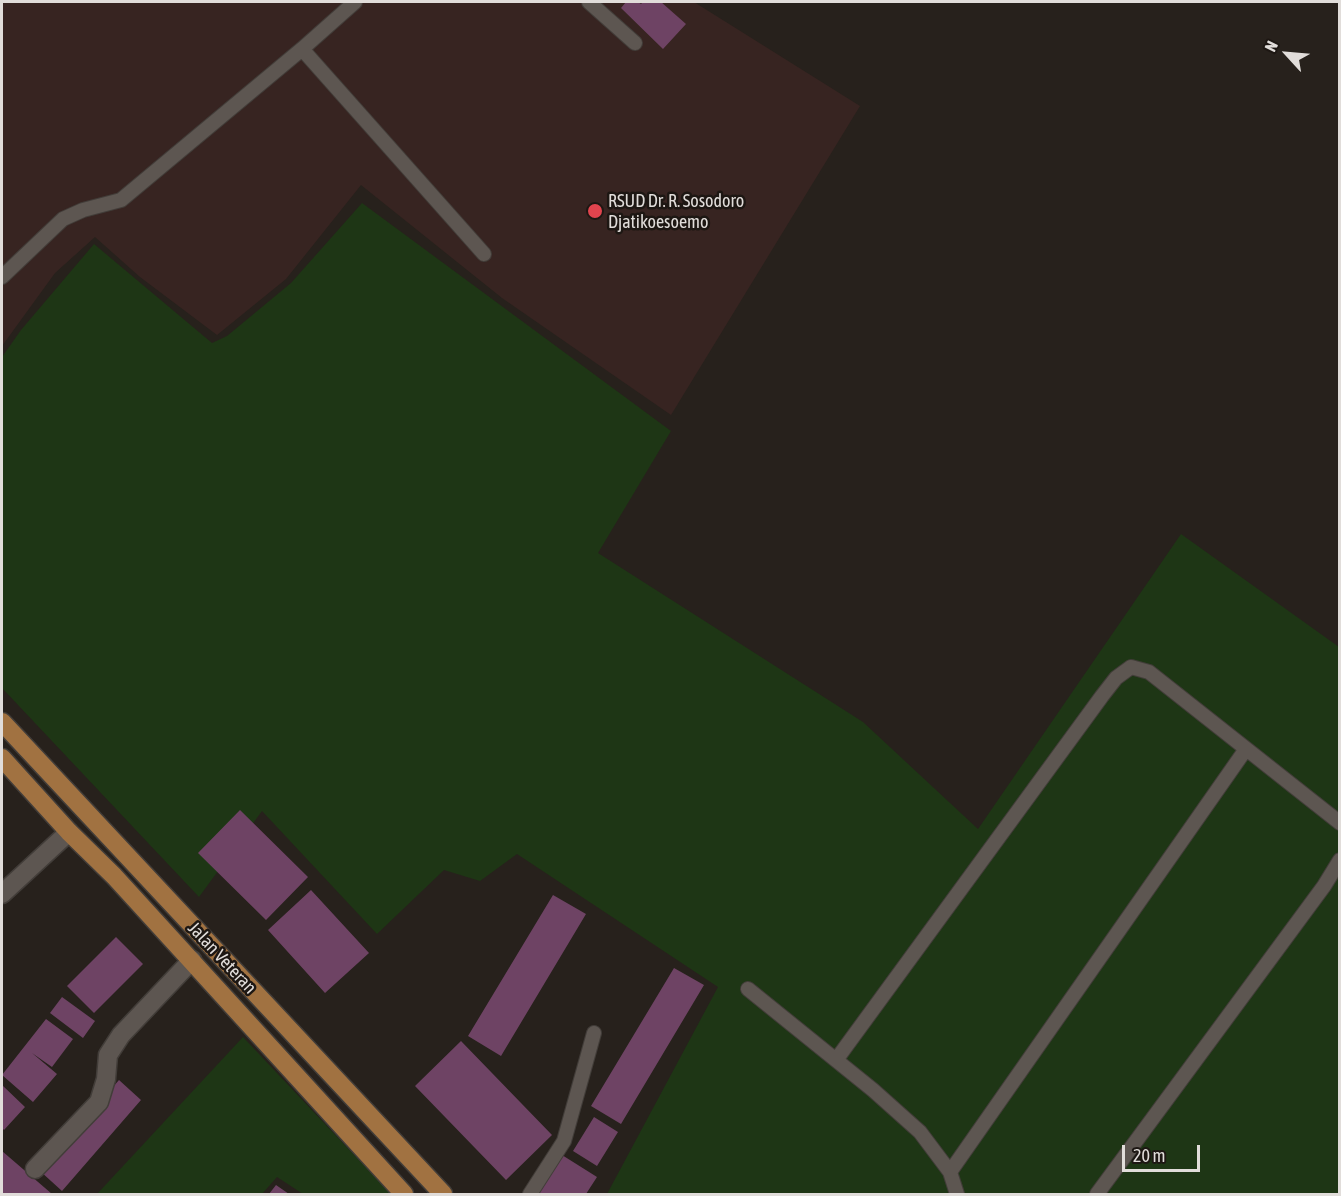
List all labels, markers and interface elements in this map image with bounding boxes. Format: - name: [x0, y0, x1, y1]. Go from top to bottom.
- north arrow: [1257, 24, 1317, 84]
- text: N: [1261, 38, 1281, 54]
- place label: RSUD Dr. R. Sosodoro Djatikoesoemo: [608, 190, 744, 232]
- marker: RSUD Dr. R. Sosodoro Djatikoesoemo: [586, 202, 604, 220]
- street label: Jalan Veteran: [183, 918, 261, 998]
- scale bar: [1125, 1133, 1203, 1171]
- text: 20 m: [1133, 1145, 1165, 1166]

